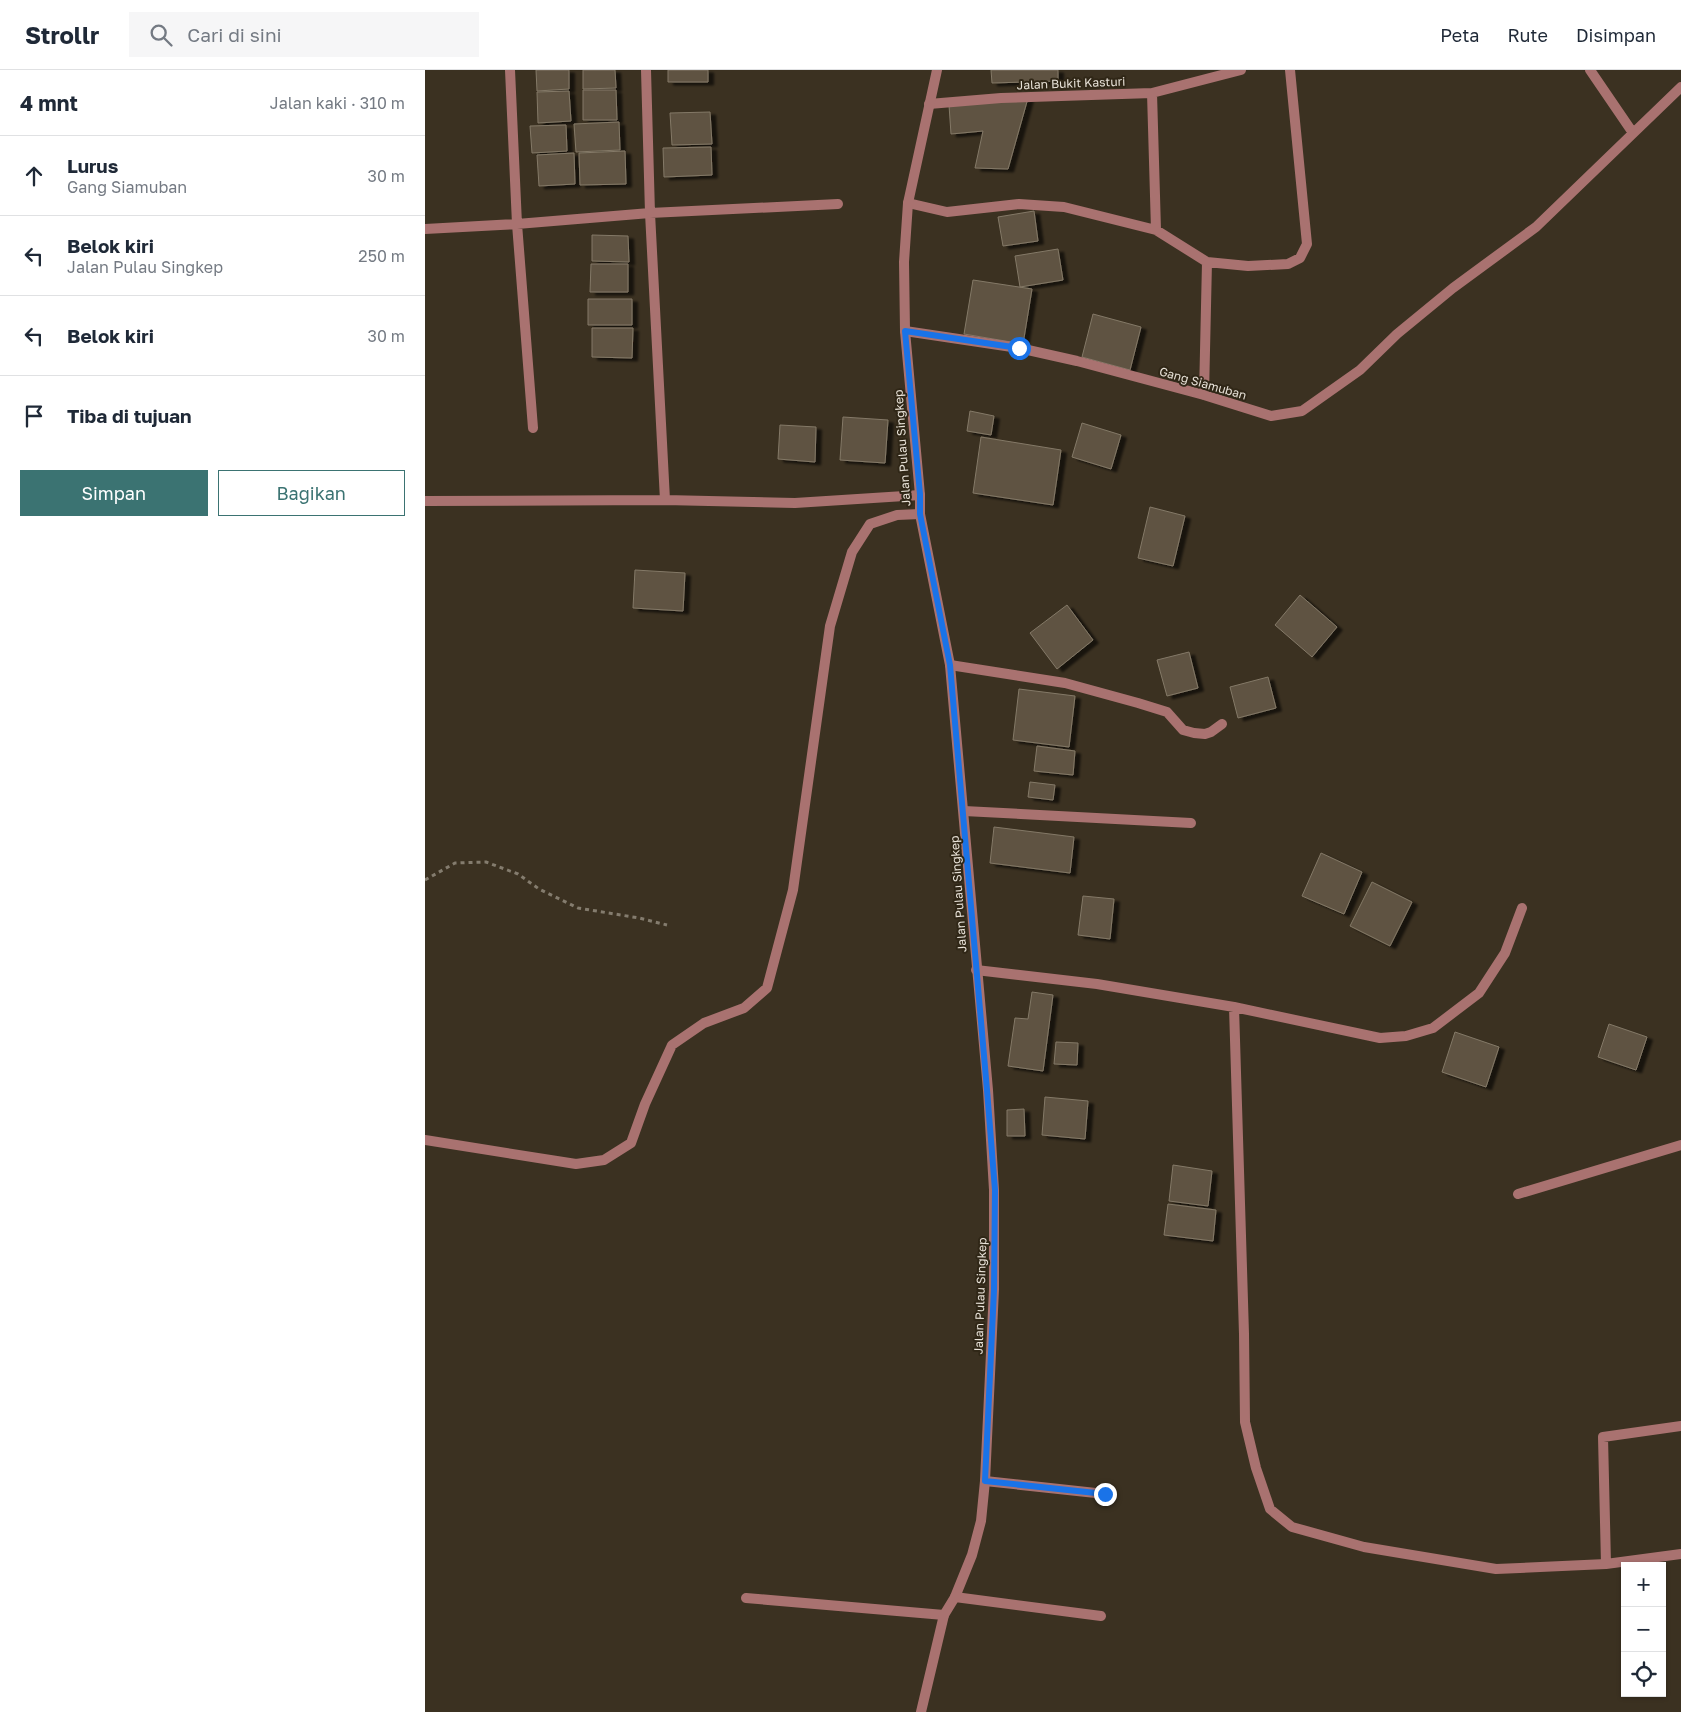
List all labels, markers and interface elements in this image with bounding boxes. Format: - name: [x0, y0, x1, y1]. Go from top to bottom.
- search box: [129, 12, 479, 57]
- text: Strollr: [25, 20, 99, 49]
- icon: search: [147, 21, 175, 49]
- text: Cari di sini: [187, 23, 282, 46]
- text: Peta: [1440, 24, 1480, 46]
- text: Rute: [1508, 24, 1548, 46]
- text: Disimpan: [1576, 24, 1656, 46]
- street label: Jalan Bukit Kasturi: [1016, 74, 1126, 92]
- text: 4 mnt: [20, 90, 78, 116]
- text: Jalan kaki · 310 m: [270, 93, 405, 113]
- text: Lurus: [67, 154, 118, 177]
- icon: ahead: [20, 162, 48, 190]
- text: 30 m: [368, 166, 405, 186]
- text: Gang Siamuban: [67, 177, 187, 197]
- text: Belok kiri: [67, 234, 154, 257]
- icon: left: [20, 242, 48, 270]
- text: 250 m: [358, 246, 405, 266]
- text: Jalan Pulau Singkep: [67, 257, 223, 277]
- icon: left: [20, 322, 48, 350]
- text: Belok kiri: [67, 324, 154, 347]
- text: 30 m: [368, 326, 405, 346]
- route start: [1008, 337, 1031, 360]
- street label: Gang Siamuban: [1158, 363, 1248, 403]
- street label: Jalan Pulau Singkep: [890, 389, 914, 507]
- icon: arrive: [20, 402, 48, 430]
- text: Tiba di tujuan: [67, 404, 192, 427]
- button: Simpan: [20, 470, 208, 516]
- button: Bagikan: [218, 470, 405, 516]
- street label: Jalan Pulau Singkep: [946, 835, 970, 953]
- street label: Jalan Pulau Singkep: [970, 1237, 990, 1355]
- route end: [1094, 1483, 1117, 1506]
- map controls: [1621, 1562, 1666, 1697]
- button: +: [1621, 1562, 1666, 1607]
- button: −: [1621, 1607, 1666, 1652]
- button: locate: [1621, 1652, 1666, 1697]

